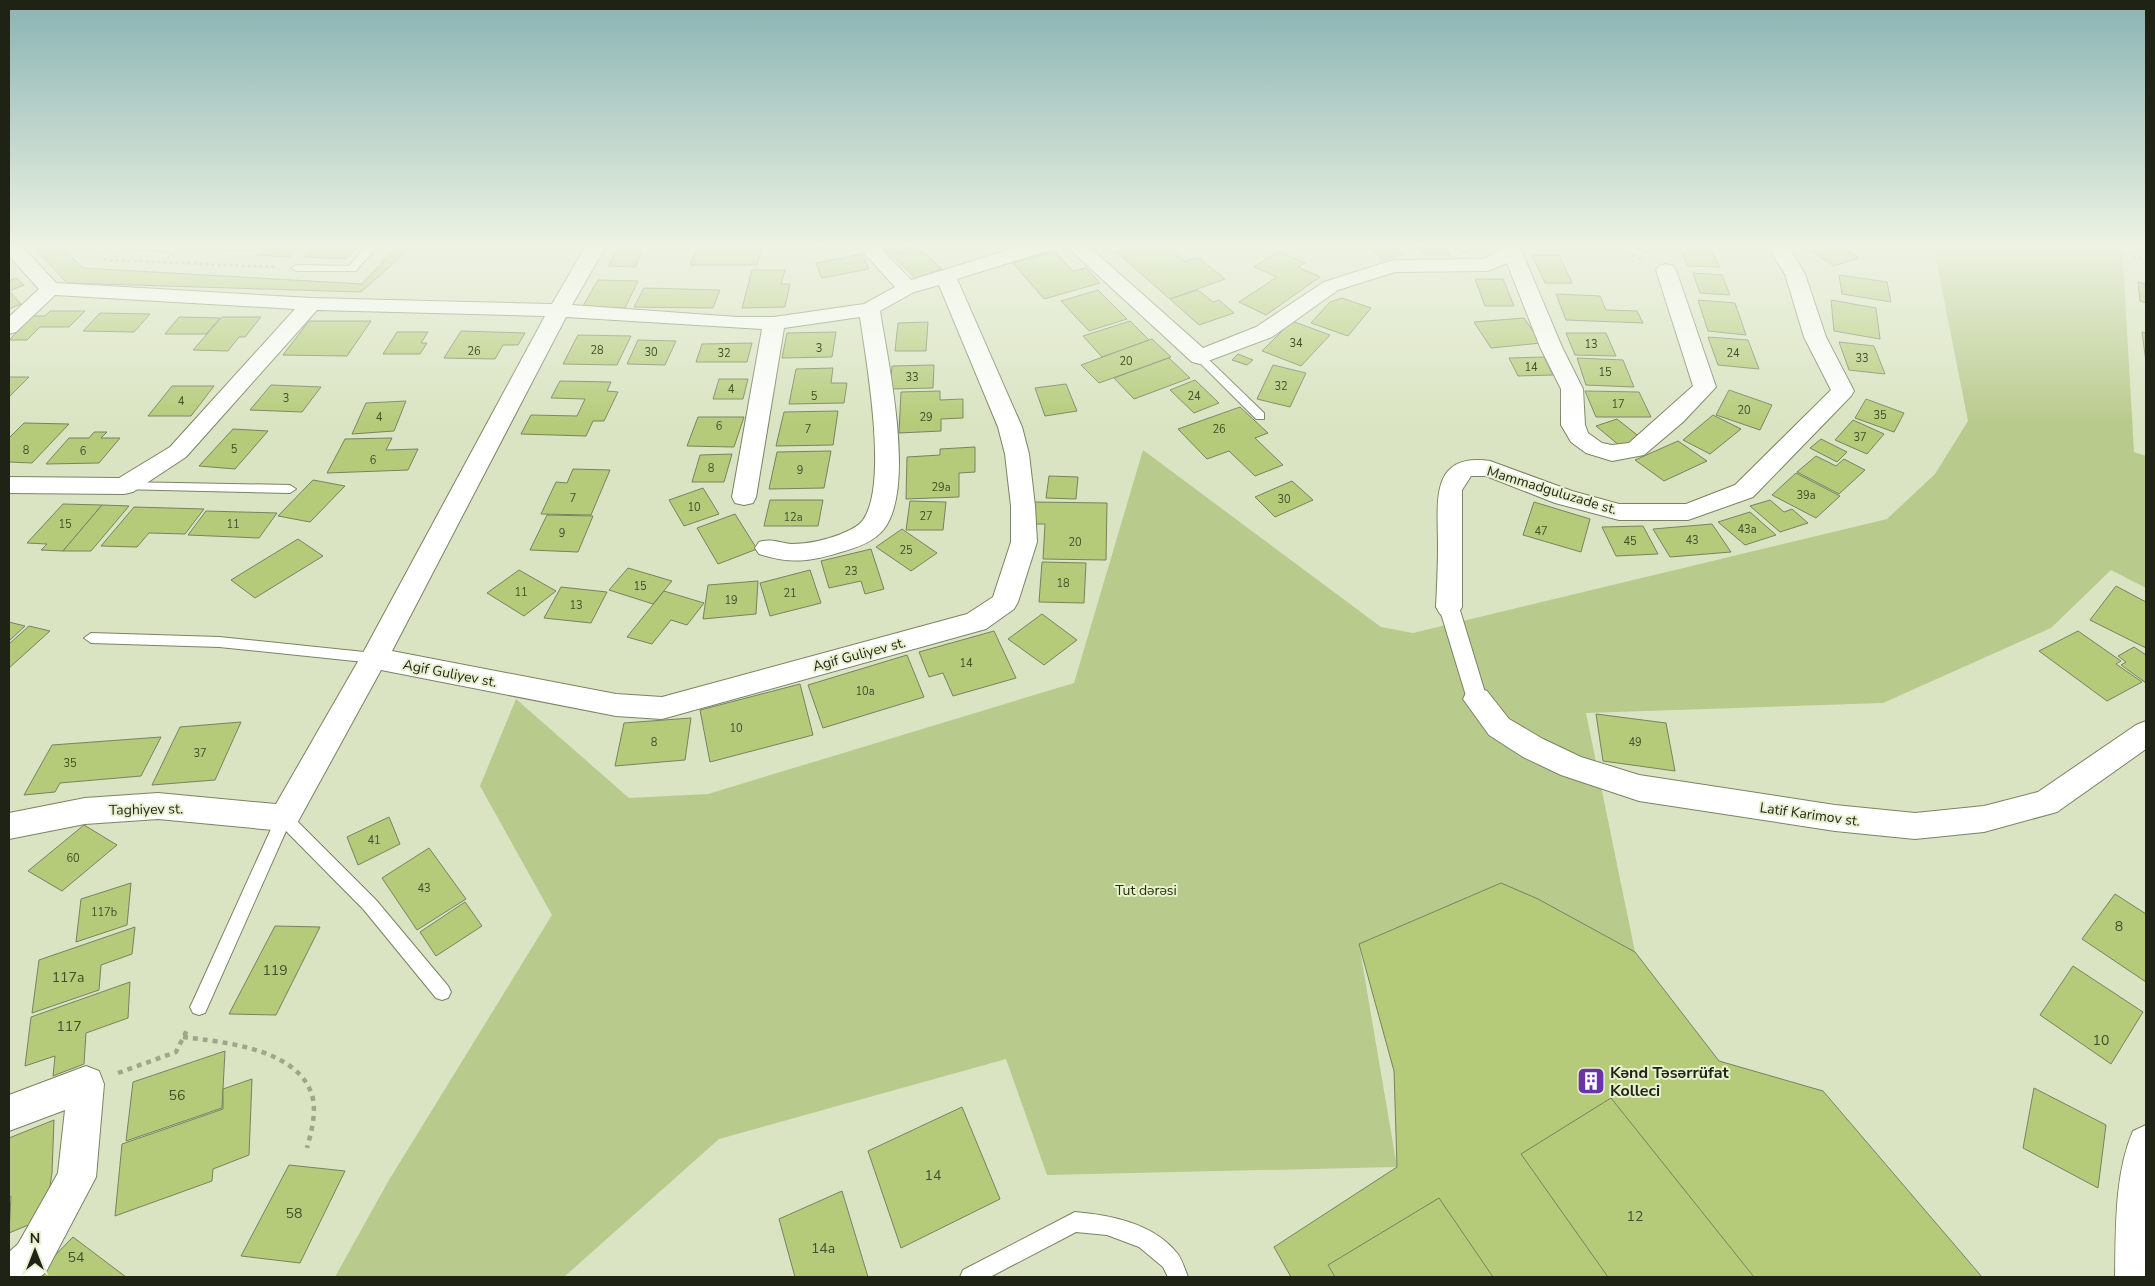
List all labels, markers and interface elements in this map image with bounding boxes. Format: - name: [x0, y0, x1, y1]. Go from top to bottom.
- house number: 34: [1289, 336, 1303, 351]
- house number: 13: [1584, 337, 1598, 352]
- house number: 3: [816, 341, 822, 356]
- house number: 28: [590, 343, 604, 358]
- house number: 26: [467, 344, 481, 359]
- house number: 30: [644, 345, 658, 360]
- house number: 32: [717, 346, 731, 361]
- house number: 24: [1726, 346, 1740, 361]
- house number: 33: [1855, 351, 1869, 366]
- house number: 20: [1119, 354, 1133, 369]
- house number: 14: [1524, 360, 1538, 375]
- house number: 15: [1598, 365, 1612, 380]
- house number: 33: [905, 370, 919, 385]
- house number: 32: [1274, 379, 1288, 394]
- house number: 4: [728, 382, 735, 397]
- house number: 5: [811, 389, 818, 404]
- house number: 24: [1187, 389, 1201, 404]
- house number: 3: [283, 391, 289, 406]
- house number: 4: [178, 394, 185, 409]
- house number: 17: [1611, 397, 1625, 412]
- house number: 20: [1737, 403, 1751, 418]
- house number: 35: [1873, 408, 1887, 423]
- house number: 4: [376, 410, 383, 425]
- house number: 29: [919, 410, 933, 425]
- house number: 6: [716, 419, 723, 434]
- house number: 7: [805, 422, 811, 437]
- house number: 26: [1212, 422, 1226, 437]
- house number: 37: [1853, 430, 1867, 445]
- house number: 5: [231, 442, 238, 457]
- house number: 8: [23, 443, 30, 458]
- house number: 6: [80, 444, 87, 459]
- house number: 6: [370, 453, 377, 468]
- house number: 8: [708, 461, 715, 476]
- street label: Mammadguluzade st.: [1485, 462, 1619, 519]
- house number: 9: [797, 463, 803, 478]
- house number: 29a: [931, 480, 951, 495]
- house number: 39a: [1796, 488, 1816, 503]
- house number: 7: [570, 491, 576, 506]
- house number: 30: [1277, 492, 1291, 507]
- house number: 10: [687, 500, 701, 515]
- house number: 27: [919, 509, 933, 524]
- house number: 12a: [783, 510, 803, 525]
- house number: 15: [58, 517, 72, 532]
- house number: 11: [226, 517, 240, 532]
- house number: 43a: [1737, 522, 1757, 537]
- house number: 47: [1534, 524, 1548, 539]
- house number: 9: [559, 526, 565, 541]
- house number: 43: [1685, 533, 1699, 548]
- house number: 45: [1623, 534, 1637, 549]
- house number: 20: [1068, 535, 1082, 550]
- house number: 25: [899, 543, 913, 558]
- house number: 23: [844, 564, 858, 579]
- house number: 18: [1056, 576, 1070, 591]
- house number: 15: [633, 579, 647, 594]
- house number: 11: [514, 585, 528, 600]
- house number: 21: [783, 586, 797, 601]
- house number: 19: [724, 593, 738, 608]
- house number: 13: [569, 598, 583, 613]
- street label: Agif Guliyev st.: [811, 633, 908, 676]
- street label: Agif Guliyev st.: [401, 655, 499, 692]
- house number: 14: [959, 656, 973, 671]
- house number: 10a: [855, 684, 875, 699]
- house number: 10: [729, 721, 743, 736]
- house number: 8: [651, 735, 658, 750]
- house number: 49: [1628, 735, 1642, 750]
- house number: 37: [193, 746, 207, 761]
- house number: 35: [63, 756, 77, 771]
- street label: Latif Karimov st.: [1758, 798, 1861, 831]
- street label: Taghiyev st.: [109, 799, 183, 820]
- house number: 41: [367, 833, 381, 848]
- house number: 60: [66, 851, 80, 866]
- house number: 43: [417, 881, 431, 896]
- park label: Tut dərəsi: [1115, 881, 1177, 900]
- house number: 117b: [91, 905, 117, 920]
- house number: 8: [2115, 917, 2123, 936]
- house number: 119: [262, 961, 288, 980]
- house number: 117a: [52, 968, 84, 987]
- house number: 117: [56, 1017, 82, 1036]
- house number: 10: [2093, 1031, 2109, 1050]
- place label: Kənd Təsərrüfat Kolleci: [1610, 1062, 1730, 1102]
- building icon: Kənd Təsərrüfat Kolleci: [1576, 1066, 1606, 1096]
- house number: 56: [169, 1086, 185, 1105]
- house number: 14: [925, 1166, 941, 1185]
- house number: 58: [286, 1204, 302, 1223]
- house number: 12: [1627, 1207, 1643, 1226]
- north arrow: [10, 1226, 60, 1276]
- text: N: [30, 1229, 40, 1248]
- house number: 14a: [811, 1239, 835, 1258]
- house number: 54: [68, 1248, 84, 1267]

